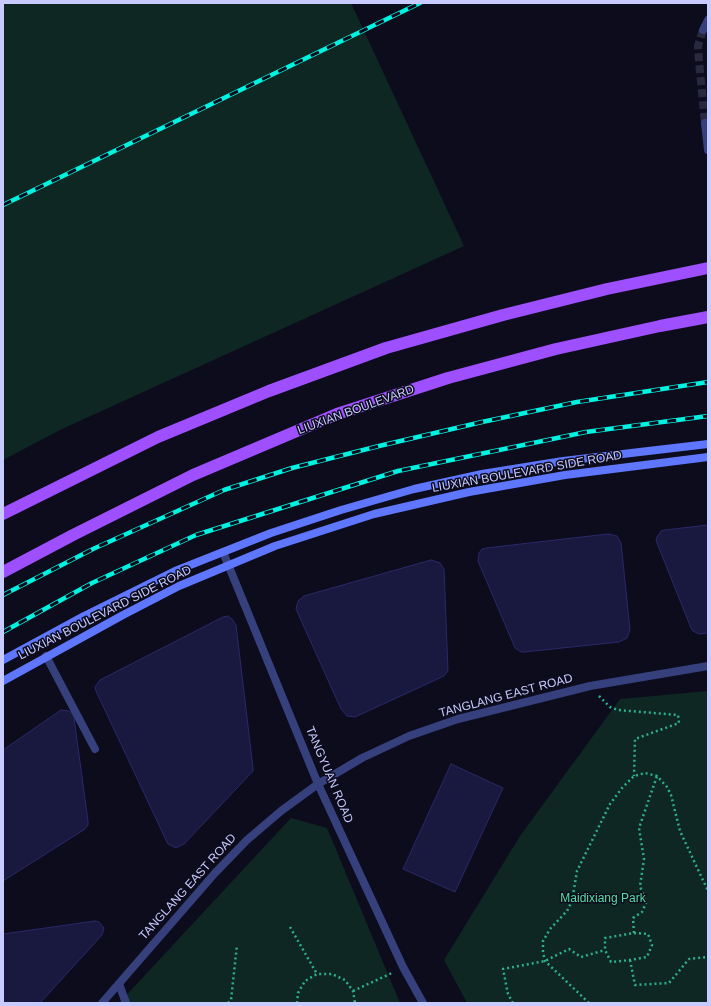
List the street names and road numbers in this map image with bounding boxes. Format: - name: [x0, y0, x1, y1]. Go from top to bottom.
- street label: LIUXIAN BOULEVARD: [296, 382, 416, 438]
- street label: LIUXIAN BOULEVARD SIDE ROAD: [431, 448, 623, 496]
- street label: LIUXIAN BOULEVARD SIDE ROAD: [16, 563, 194, 663]
- street label: TANGLANG EAST ROAD: [438, 671, 574, 721]
- street label: TANGYUAN ROAD: [302, 724, 356, 826]
- street label: TANGLANG EAST ROAD: [137, 831, 239, 943]

